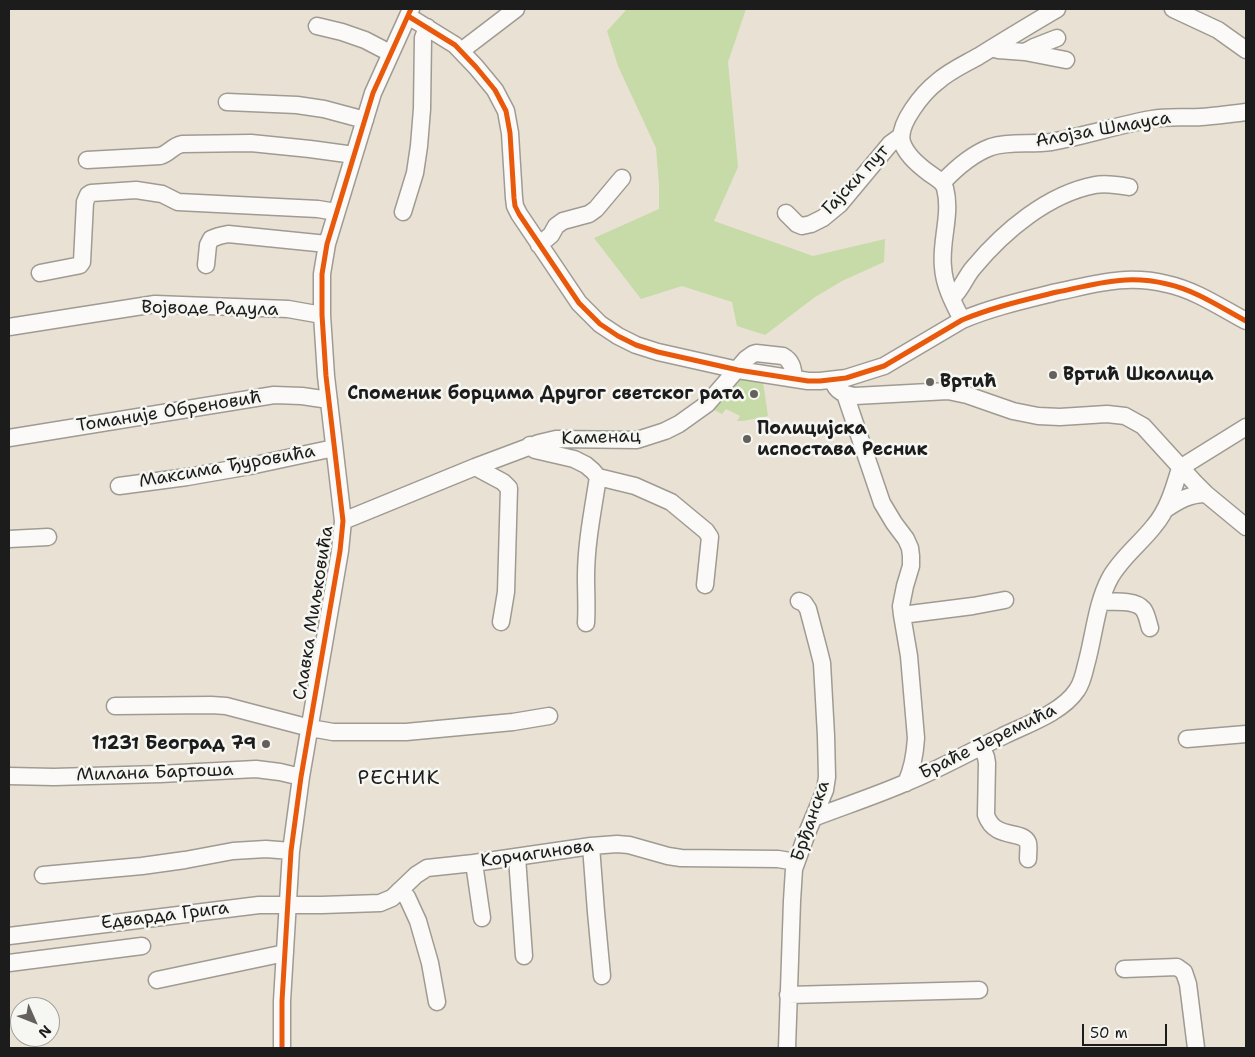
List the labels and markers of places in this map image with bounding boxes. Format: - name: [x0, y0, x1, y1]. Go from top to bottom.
- place label: Вртић Школица: [1063, 364, 1214, 386]
- marker: Вртић Школица: [1047, 369, 1059, 381]
- place label: Вртић: [940, 371, 997, 393]
- marker: Вртић: [924, 376, 936, 388]
- place label: Споменик борцима Другог светског рата: [347, 383, 744, 405]
- marker: Споменик борцима Другог светског рата: [748, 388, 760, 400]
- place label: Полицијска испостава Ресник: [757, 418, 928, 460]
- marker: Полицијска испостава Ресник: [741, 433, 753, 445]
- place label: 11231 Београд 79: [91, 733, 256, 755]
- marker: 11231 Београд 79: [260, 738, 272, 750]

